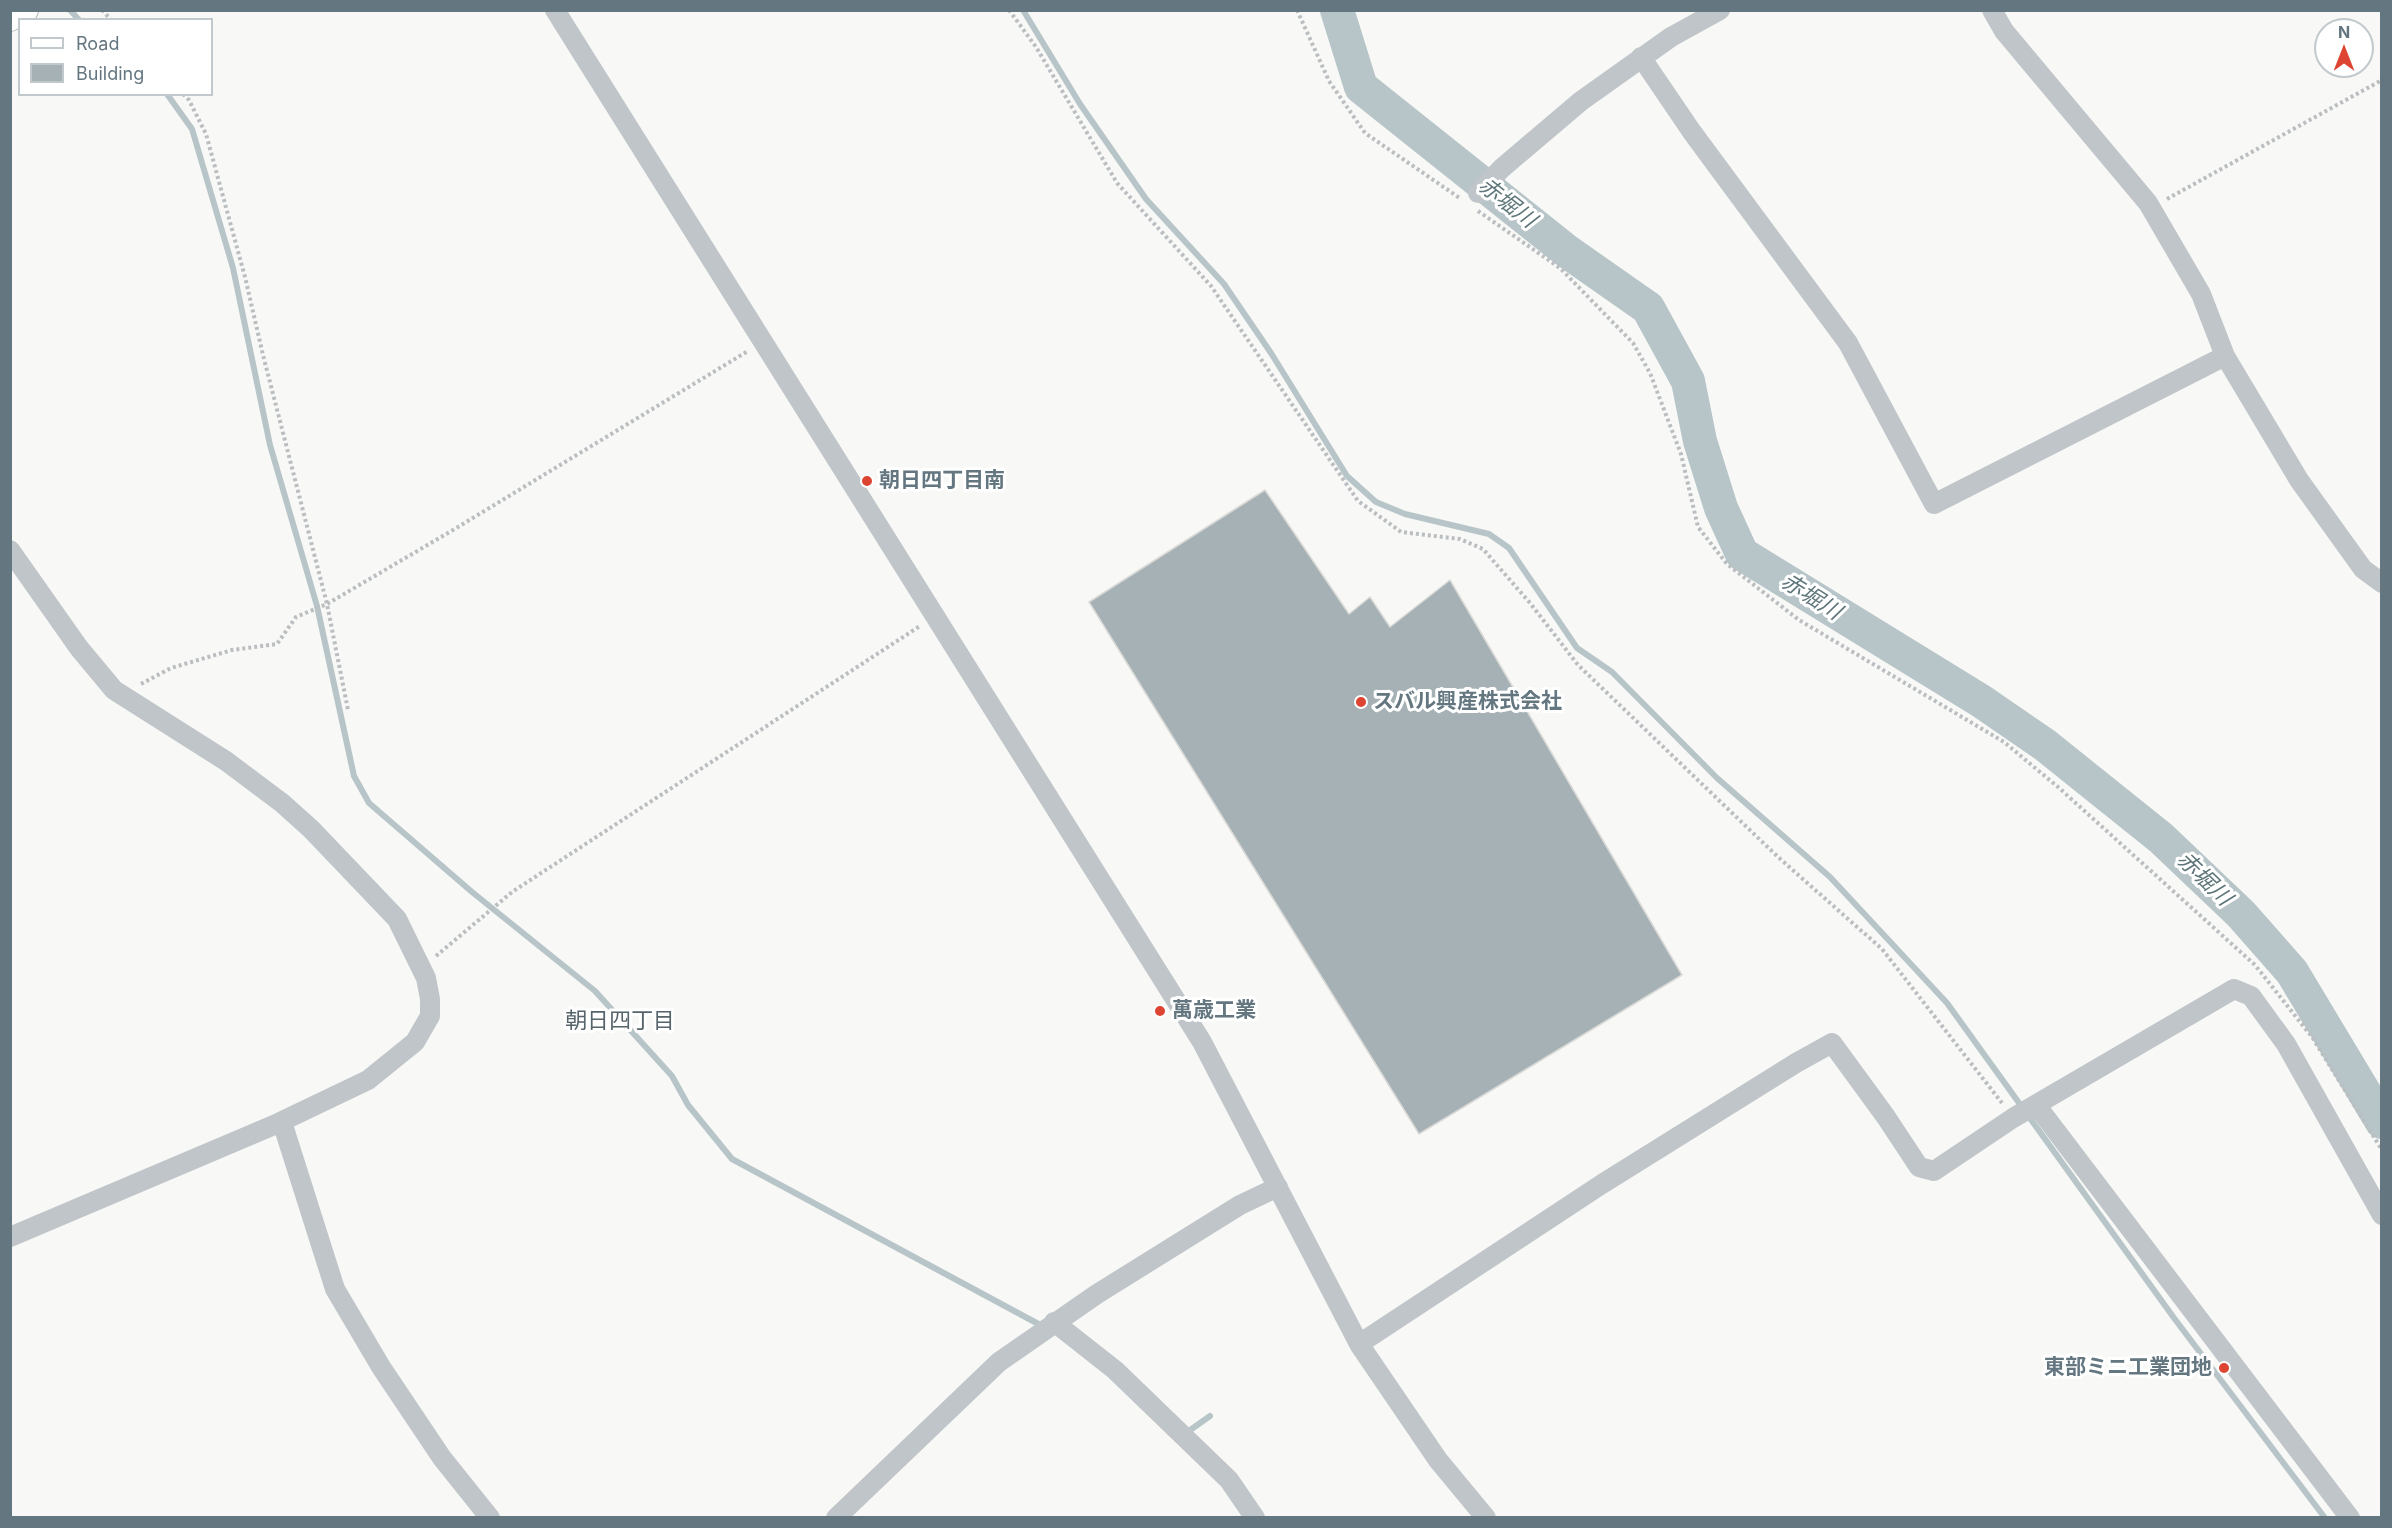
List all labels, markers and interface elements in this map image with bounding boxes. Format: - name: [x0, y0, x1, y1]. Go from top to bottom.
- legend: [18, 18, 213, 96]
- north arrow: [2314, 18, 2374, 78]
- text: N: [2338, 22, 2350, 42]
- text: Road: [76, 33, 119, 54]
- text: Building: [76, 63, 144, 84]
- water label: 赤堀川: [1473, 172, 1541, 234]
- place label: 朝日四丁目南: [879, 468, 1005, 494]
- marker: 朝日四丁目南: [860, 474, 874, 488]
- water label: 赤堀川: [1776, 568, 1846, 626]
- place label: スバル興産株式会社: [1373, 689, 1562, 715]
- marker: スバル興産株式会社: [1354, 695, 1368, 709]
- water label: 赤堀川: [2171, 847, 2237, 911]
- place label: 萬歳工業: [1172, 998, 1256, 1024]
- marker: 萬歳工業: [1153, 1004, 1167, 1018]
- district label: 朝日四丁目: [565, 1008, 675, 1034]
- place label: 東部ミニ工業団地: [2044, 1355, 2212, 1381]
- marker: 東部ミニ工業団地: [2217, 1361, 2231, 1375]

